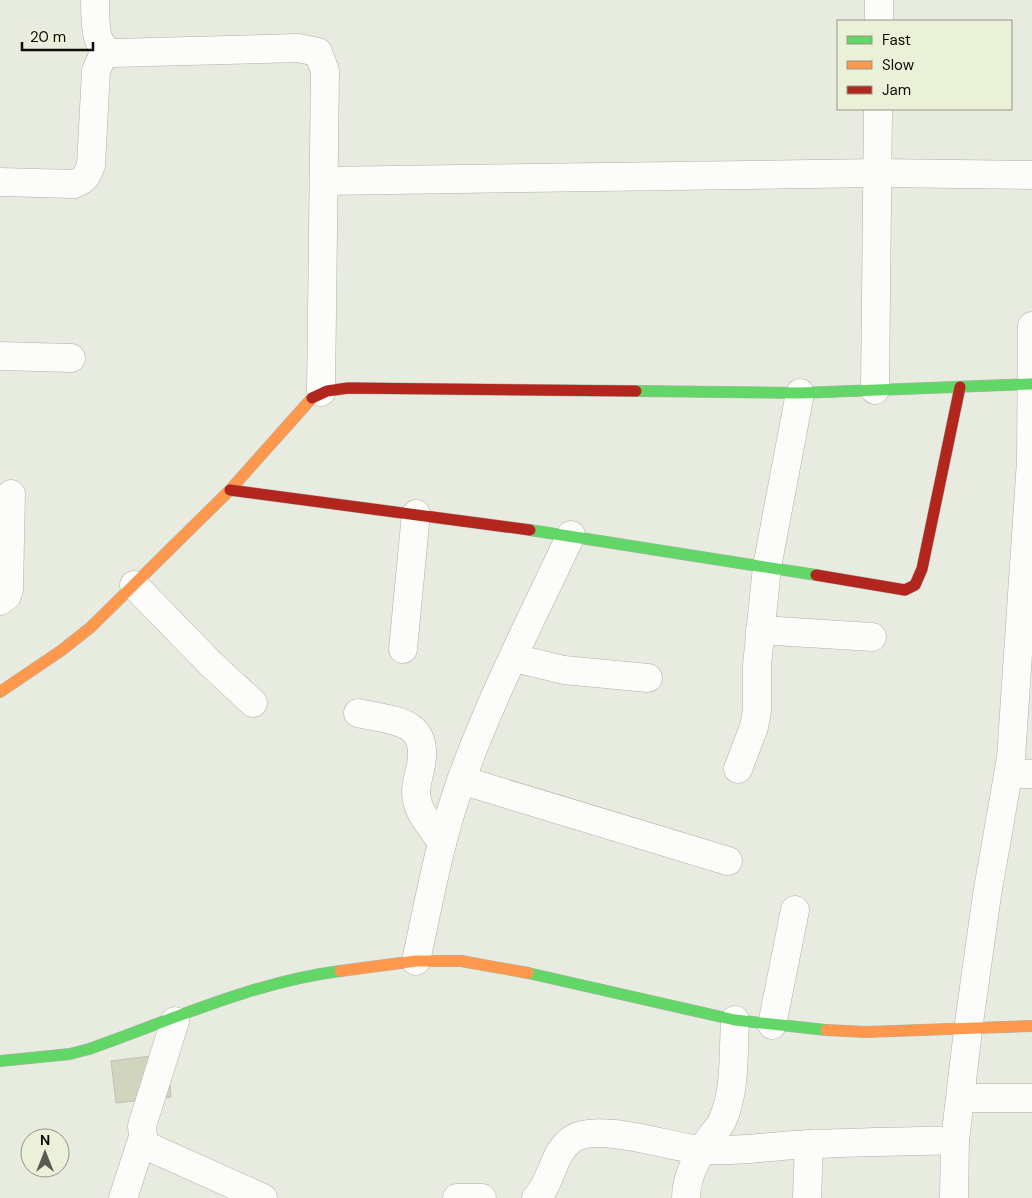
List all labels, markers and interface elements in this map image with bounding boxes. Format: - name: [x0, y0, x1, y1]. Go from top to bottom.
- scale bar: [22, 20, 94, 52]
- legend: [837, 20, 1012, 110]
- text: 20 m: [30, 27, 66, 47]
- text: Fast: [882, 30, 911, 50]
- text: Slow: [882, 55, 915, 75]
- text: Jam: [882, 80, 911, 100]
- north arrow: [20, 1128, 70, 1178]
- text: N: [40, 1131, 50, 1149]

